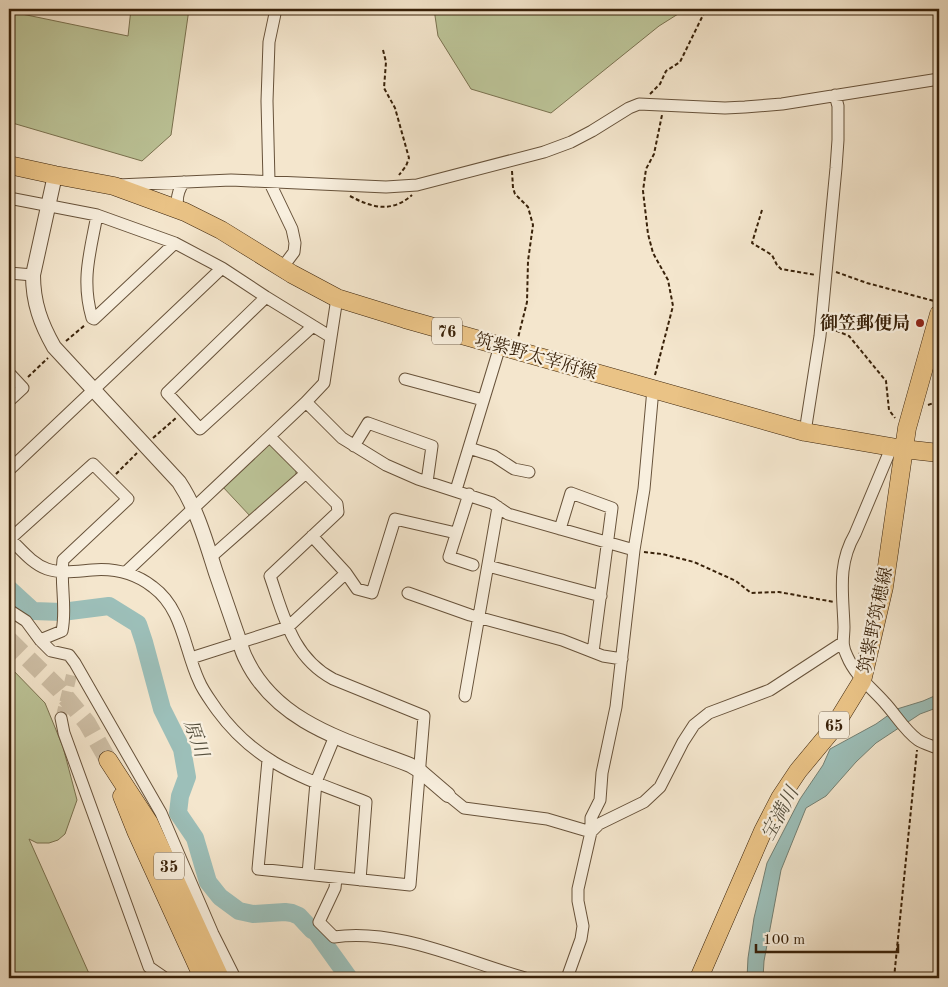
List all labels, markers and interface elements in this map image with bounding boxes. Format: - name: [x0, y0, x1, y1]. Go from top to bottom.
- place label: 御笠郵便局: [820, 313, 910, 333]
- marker: 御笠郵便局: [914, 317, 926, 329]
- road number: 76: [432, 318, 462, 344]
- street label: 筑紫野太宰府線: [473, 329, 599, 383]
- street label: 筑紫野筑穂線: [854, 565, 896, 675]
- road number: 65: [819, 712, 849, 738]
- water label: 原川: [179, 717, 212, 762]
- water label: 宝満川: [758, 782, 804, 844]
- road number: 35: [154, 852, 184, 879]
- scale bar: [756, 922, 898, 954]
- text: 100 m: [763, 933, 805, 948]

